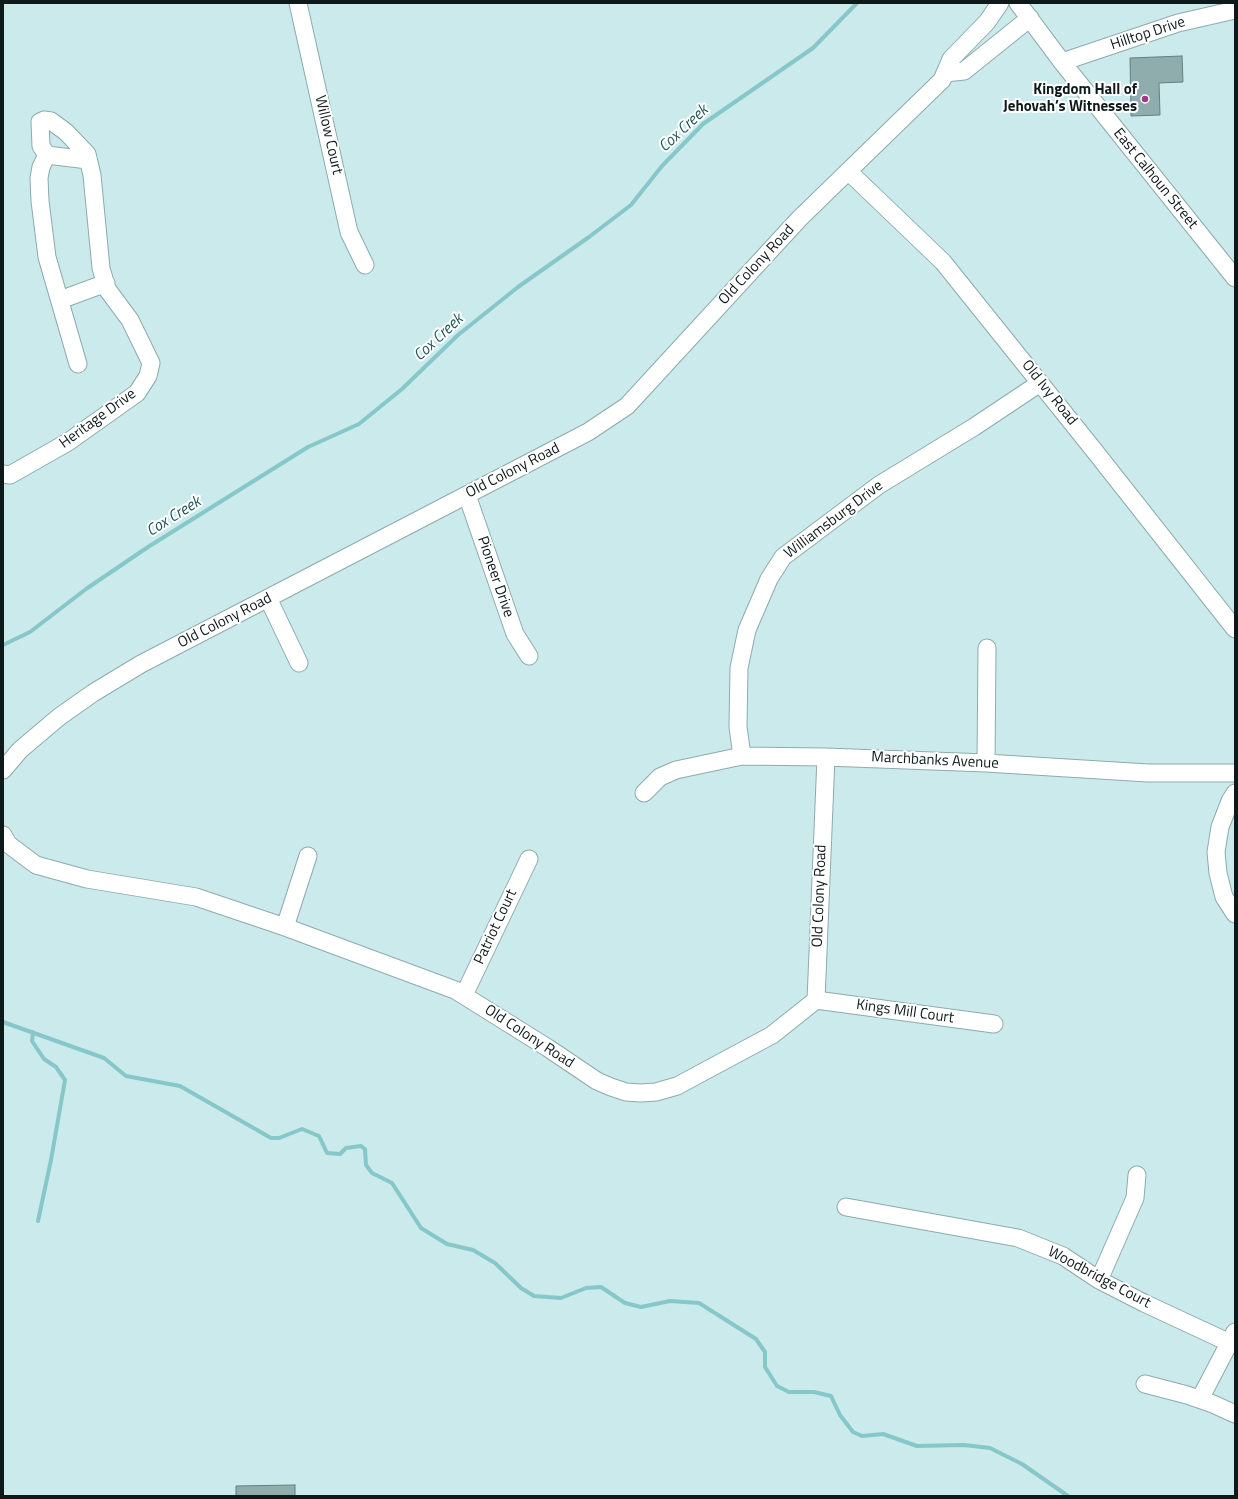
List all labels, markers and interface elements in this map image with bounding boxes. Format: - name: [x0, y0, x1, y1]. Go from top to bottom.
- street label: Hilltop Drive: [1108, 13, 1188, 55]
- place label: Kingdom Hall of Jehovah’s Witnesses: [1003, 81, 1137, 116]
- street label: Willow Court: [310, 94, 346, 176]
- marker: Kingdom Hall of Jehovah’s Witnesses: [1140, 94, 1150, 104]
- water label: Cox Creek: [655, 101, 713, 157]
- street label: East Calhoun Street: [1109, 125, 1201, 233]
- street label: Old Colony Road: [715, 221, 799, 309]
- water label: Cox Creek: [410, 310, 468, 366]
- street label: Old Ivy Road: [1017, 357, 1081, 429]
- street label: Heritage Drive: [56, 385, 140, 453]
- street label: Old Colony Road: [463, 440, 563, 502]
- street label: Williamsburg Drive: [781, 477, 887, 563]
- water label: Cox Creek: [143, 493, 205, 541]
- street label: Pioneer Drive: [473, 534, 517, 620]
- street label: Old Colony Road: [175, 590, 275, 652]
- street label: Marchbanks Avenue: [871, 749, 999, 773]
- street label: Old Colony Road: [809, 844, 831, 948]
- street label: Patriot Court: [471, 887, 521, 967]
- street label: Kings Mill Court: [855, 996, 955, 1028]
- street label: Old Colony Road: [481, 1001, 577, 1073]
- street label: Woodbridge Court: [1044, 1243, 1154, 1313]

